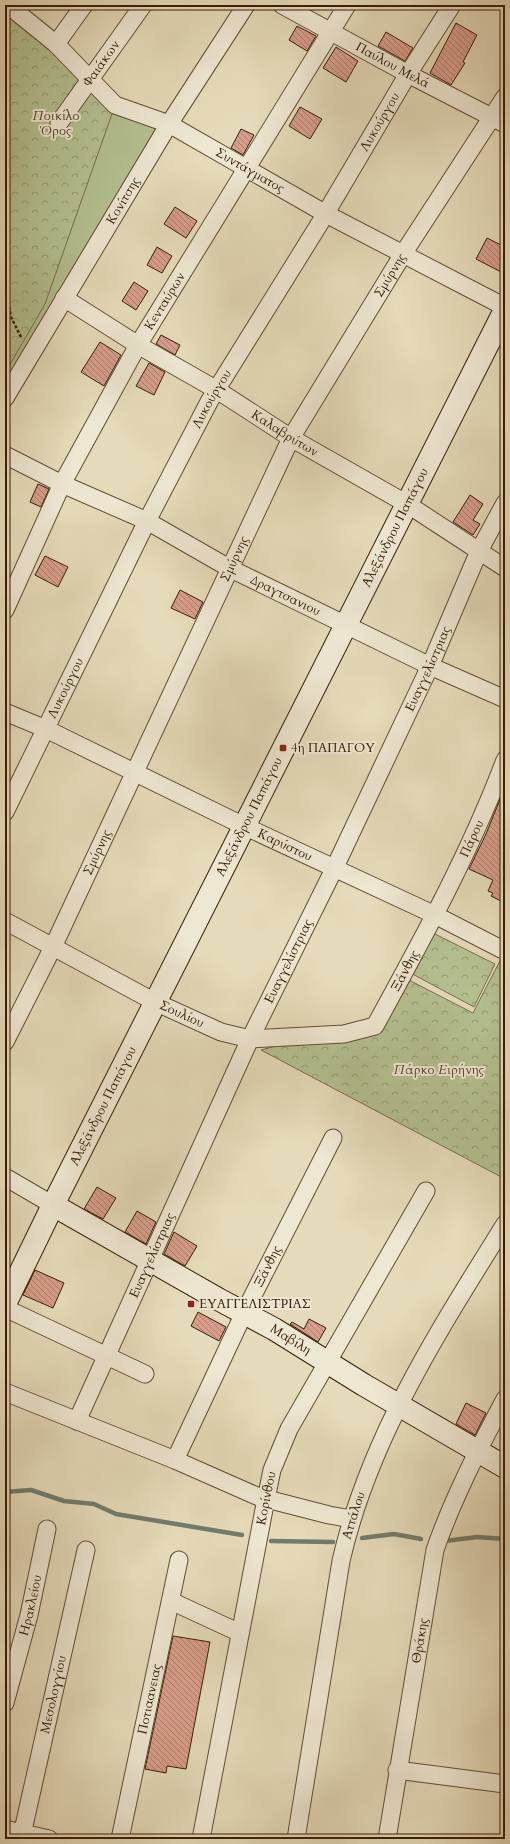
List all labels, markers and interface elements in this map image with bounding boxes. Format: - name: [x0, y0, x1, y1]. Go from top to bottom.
- street label: Φαιάκων: [79, 37, 124, 90]
- street label: Παύλου Μελά: [352, 38, 433, 93]
- street label: Λυκούργου: [355, 89, 404, 155]
- park label: Ποικίλο Όρος: [32, 107, 80, 140]
- street label: Συντάγματος: [212, 144, 288, 198]
- street label: Κονίτσης: [102, 173, 145, 228]
- street label: Σμύρνης: [370, 249, 411, 301]
- street label: Κενταύρων: [140, 269, 189, 334]
- street label: Λυκούργου: [188, 366, 236, 432]
- street label: Καλαβρύτων: [248, 406, 322, 461]
- street label: Αλεξάνδρου Παπάγου: [357, 465, 433, 590]
- street label: Σμύρνης: [216, 533, 253, 585]
- street label: Δραγτσανιου: [247, 571, 324, 620]
- street label: Ευαγγελίστριας: [401, 623, 455, 715]
- street label: Λυκούργου: [43, 654, 88, 721]
- place label: 4η ΠΑΠΑΓΟΥ: [291, 739, 375, 757]
- marker: 4η ΠΑΠΑΓΟΥ: [278, 743, 288, 753]
- street label: Αλεξάνδρου Παπάγου: [211, 754, 287, 879]
- street label: Πάρου: [456, 817, 488, 860]
- street label: Καρύστου: [255, 825, 315, 866]
- street label: Σμύρνης: [79, 826, 116, 878]
- street label: Ευαγγελίστριας: [260, 916, 317, 1007]
- street label: Ξάνθης: [387, 947, 424, 994]
- street label: Σουλίου: [157, 996, 207, 1032]
- street label: Αλεξάνδρου Παπάγου: [65, 1043, 141, 1169]
- park label: Πάρκο Ειρήνης: [394, 1061, 485, 1079]
- street label: Ευαγγελίστριας: [125, 1209, 179, 1301]
- street label: Ξάνθης: [250, 1242, 286, 1290]
- place label: ΕΥΑΓΓΕΛΙΣΤΡΙΑΣ: [199, 1295, 311, 1313]
- marker: ΕΥΑΓΓΕΛΙΣΤΡΙΑΣ: [186, 1299, 196, 1309]
- street label: Μαβίλη: [267, 1320, 315, 1359]
- street label: Κορίνθου: [252, 1469, 281, 1527]
- street label: Αττάλου: [338, 1489, 370, 1541]
- street label: Ηρακλείου: [15, 1573, 46, 1638]
- street label: Θράκης: [407, 1616, 433, 1665]
- street label: Μεσολογγίου: [36, 1654, 71, 1735]
- street label: Ποτιαανειας: [133, 1662, 166, 1736]

